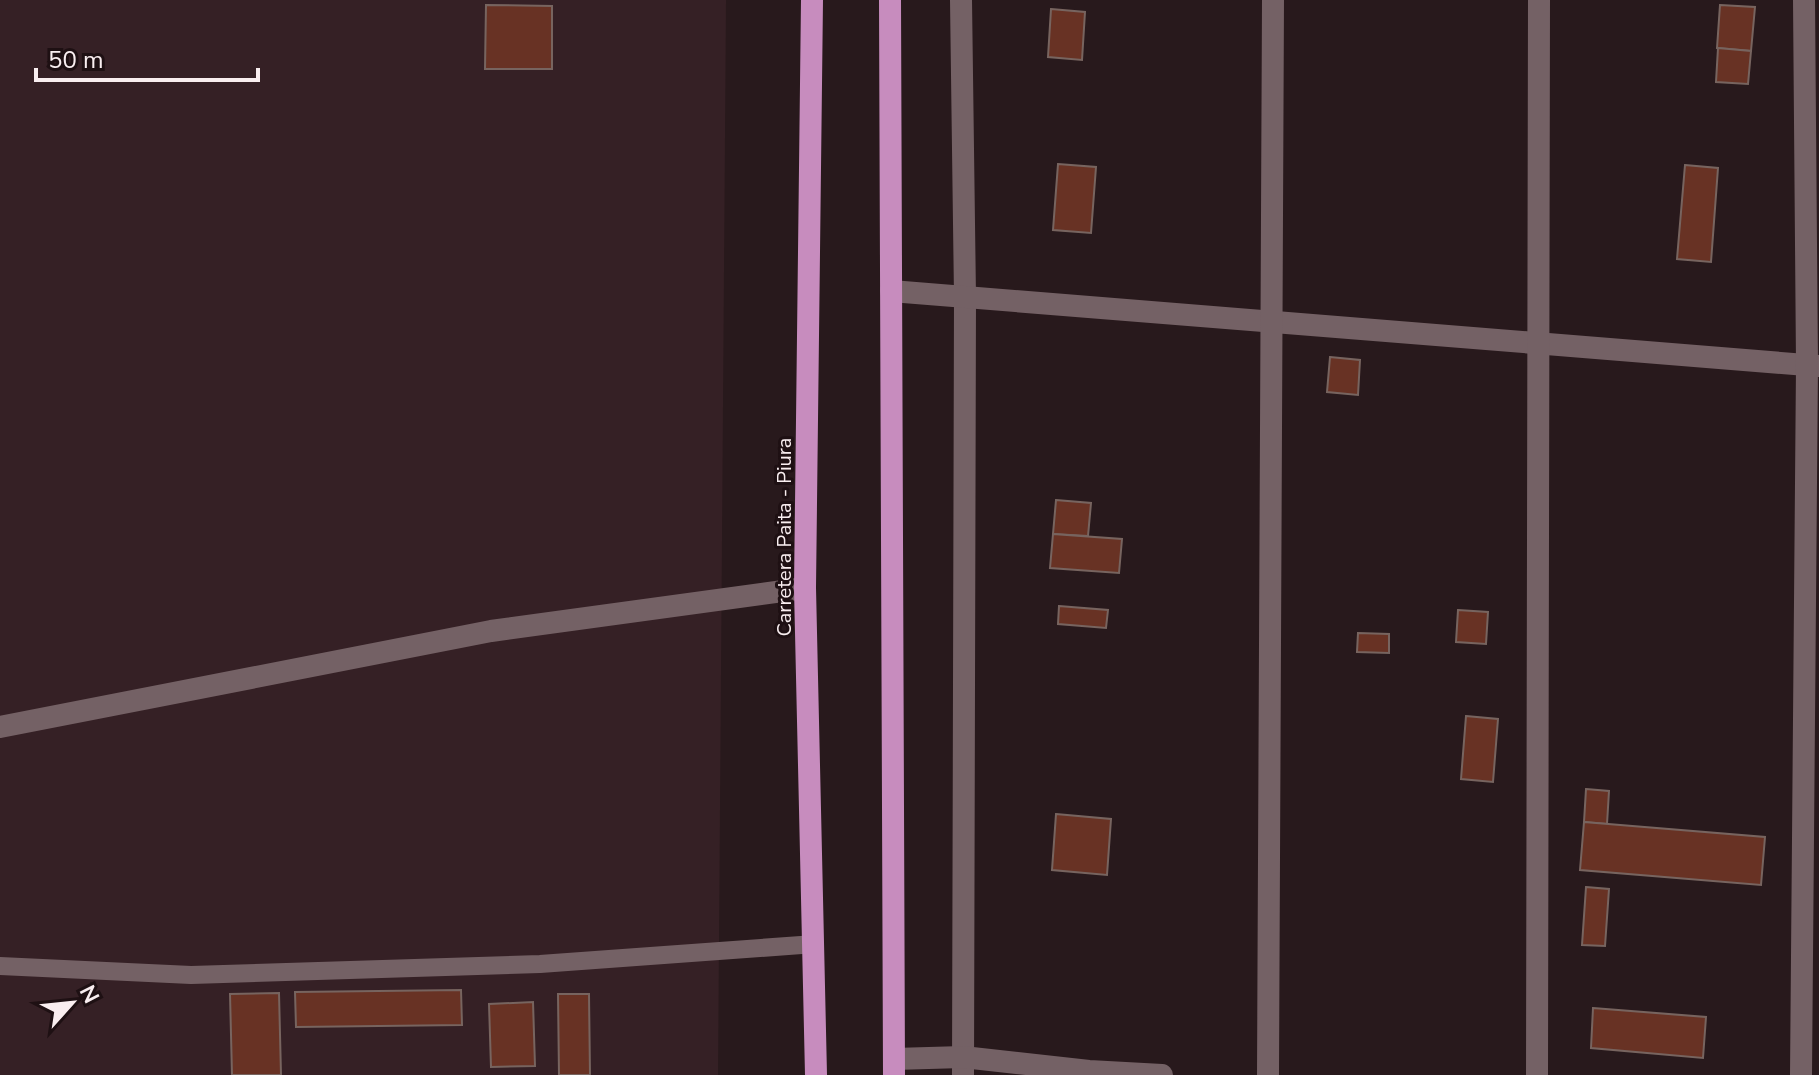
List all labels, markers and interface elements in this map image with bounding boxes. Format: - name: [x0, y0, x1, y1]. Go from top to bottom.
- scale bar: [36, 32, 258, 82]
- text: 50 m: [48, 44, 104, 76]
- street label: Carretera Paita - Piura: [771, 438, 798, 636]
- north arrow: [32, 963, 112, 1043]
- text: N: [72, 980, 106, 1009]

